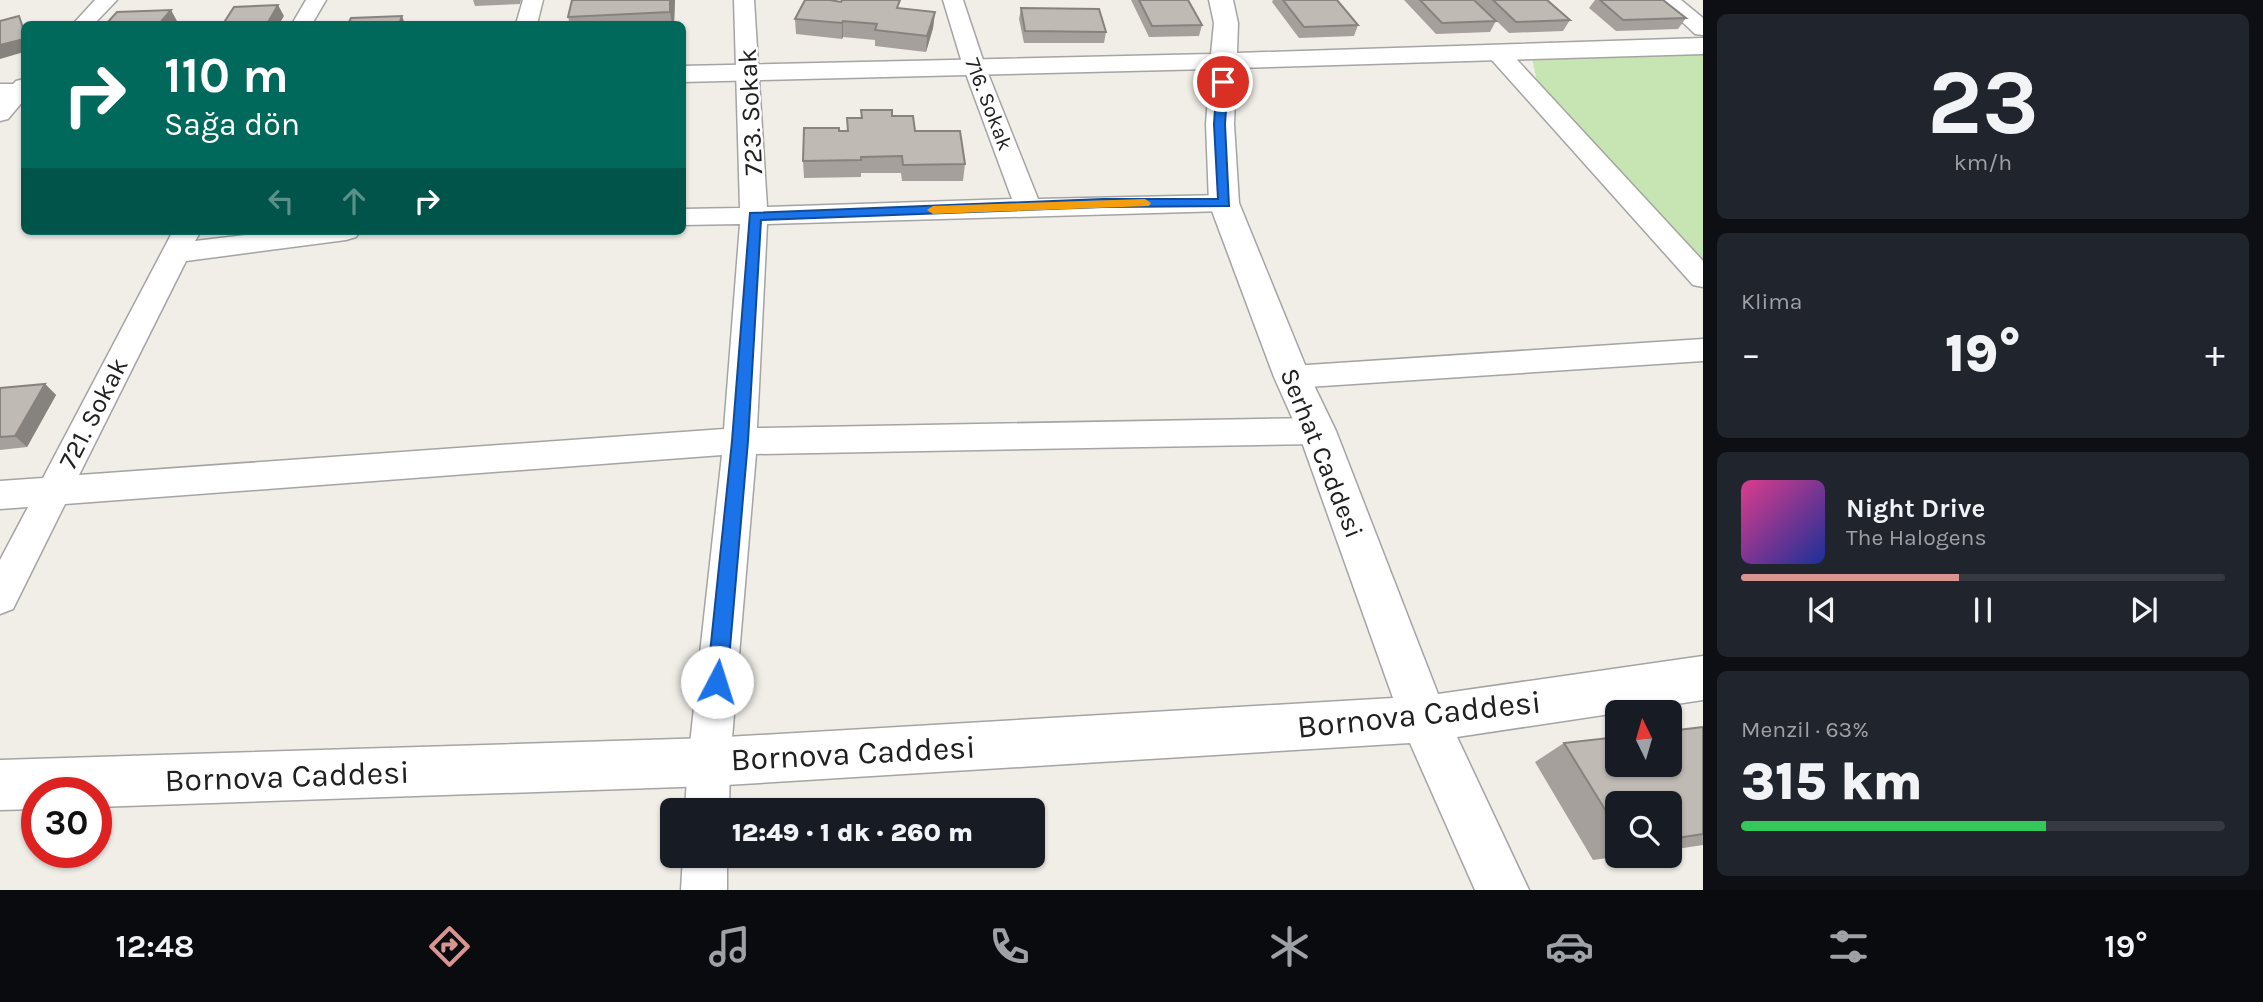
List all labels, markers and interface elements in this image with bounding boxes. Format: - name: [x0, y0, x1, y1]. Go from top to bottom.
- text: 110 m: [164, 47, 289, 104]
- street label: 723. Sokak: [732, 48, 769, 176]
- icon: right: [49, 49, 140, 140]
- text: 23: [1927, 50, 2039, 156]
- pin: [1193, 52, 1253, 112]
- street label: 716. Sokak: [960, 54, 1018, 154]
- icon: arrive: [1204, 63, 1242, 101]
- text: Sağa dön: [164, 106, 300, 143]
- text: km/h: [1954, 149, 2012, 176]
- icon: left: [262, 182, 300, 220]
- icon: ahead: [335, 182, 373, 220]
- icon: right: [408, 182, 446, 220]
- text: Klima: [1741, 288, 1802, 315]
- text: 19°: [1945, 323, 2021, 384]
- text: −: [1741, 332, 1761, 377]
- text: +: [2205, 332, 2225, 377]
- street label: 721. Sokak: [52, 353, 135, 474]
- street label: Serhat Caddesi: [1273, 364, 1370, 543]
- text: Night Drive: [1846, 493, 1985, 524]
- text: The Halogens: [1846, 524, 1986, 551]
- icon: previous: [1803, 591, 1841, 629]
- icon: pause: [1964, 591, 2002, 629]
- icon: next: [2125, 591, 2163, 629]
- position arrow: [680, 645, 754, 719]
- street label: Bornova Caddesi: [1295, 683, 1543, 746]
- north arrow: [1605, 700, 1682, 777]
- map controls: [1605, 700, 1682, 868]
- text: Menzil · 63%: [1741, 716, 1869, 743]
- street label: Bornova Caddesi: [730, 729, 976, 778]
- text: 315 km: [1741, 751, 1923, 812]
- street label: Bornova Caddesi: [164, 754, 410, 799]
- speed limit sign: 30: [21, 777, 112, 868]
- button: search: [1605, 791, 1682, 868]
- text: 12:49 · 1 dk · 260 m: [732, 817, 973, 848]
- icon: directions: [425, 922, 474, 971]
- icon: music: [705, 922, 754, 971]
- icon: phone: [985, 922, 1034, 971]
- icon: climate: [1265, 922, 1314, 971]
- icon: car: [1545, 922, 1594, 971]
- icon: filters: [1824, 922, 1873, 971]
- text: 12:48: [115, 928, 195, 965]
- text: 19°: [2104, 928, 2148, 965]

